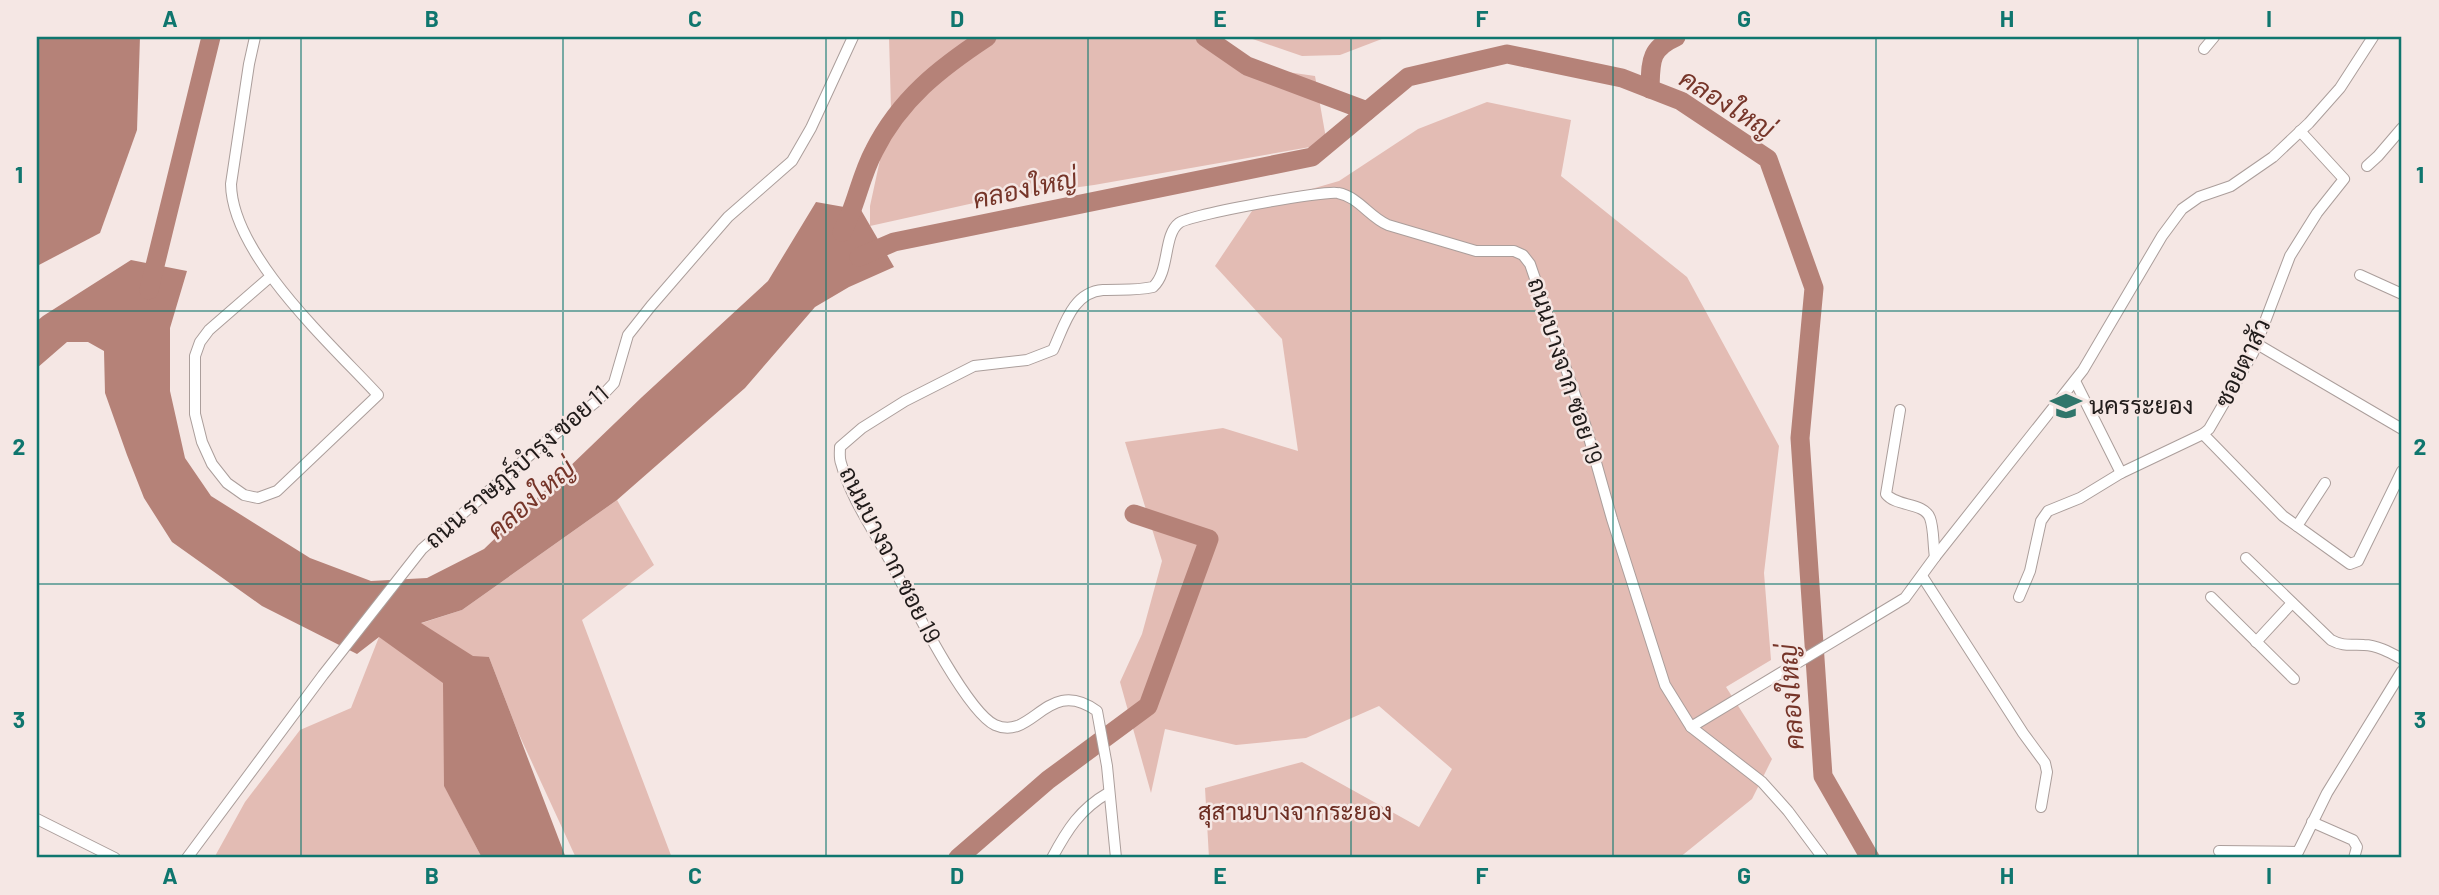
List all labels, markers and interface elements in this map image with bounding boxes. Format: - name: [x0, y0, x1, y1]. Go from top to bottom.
- text: A: [162, 4, 178, 32]
- text: B: [425, 4, 439, 32]
- text: C: [688, 4, 702, 32]
- text: D: [950, 4, 964, 32]
- text: E: [1213, 4, 1227, 32]
- text: F: [1476, 4, 1489, 32]
- text: G: [1737, 4, 1751, 32]
- text: H: [2000, 4, 2014, 32]
- text: I: [2266, 4, 2272, 32]
- water label: คลองใหญ่: [1674, 61, 1783, 147]
- text: 1: [15, 160, 23, 188]
- text: 1: [2416, 160, 2424, 188]
- water label: คลองใหญ่: [970, 161, 1082, 216]
- street label: ถนนบางจาก ซอย 19: [1523, 274, 1610, 467]
- street label: ซอยตาสัว: [2208, 313, 2276, 411]
- street label: ถนน ราษฎร์บำรุง ซอย 11: [418, 378, 616, 556]
- school or university icon: นครระยอง: [2049, 389, 2083, 423]
- place label: นครระยอง: [2089, 390, 2194, 419]
- text: 2: [13, 432, 25, 460]
- text: 2: [2414, 432, 2426, 460]
- water label: คลองใหญ่: [480, 450, 583, 546]
- street label: ถนนบางจาก ซอย 19: [834, 461, 948, 648]
- water label: คลองใหญ่: [1770, 641, 1811, 751]
- text: 3: [13, 705, 25, 733]
- text: 3: [2414, 705, 2426, 733]
- park label: สุสานบางจากระยอง: [1198, 796, 1392, 828]
- text: A: [162, 861, 178, 889]
- text: B: [425, 861, 439, 889]
- text: C: [688, 861, 702, 889]
- text: D: [950, 861, 964, 889]
- text: E: [1213, 861, 1227, 889]
- text: F: [1476, 861, 1489, 889]
- text: G: [1737, 861, 1751, 889]
- text: H: [2000, 861, 2014, 889]
- text: I: [2266, 861, 2272, 889]

